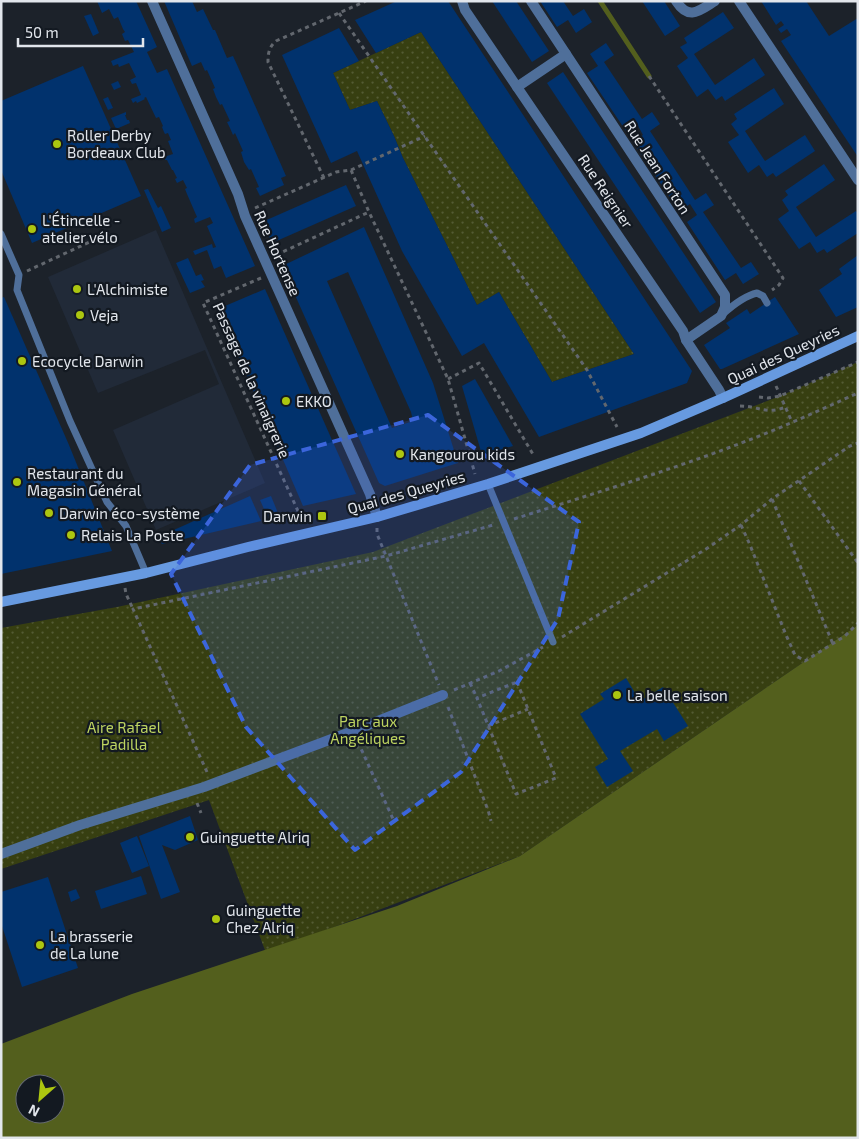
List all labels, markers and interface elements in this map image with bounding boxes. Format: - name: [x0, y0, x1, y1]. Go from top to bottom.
- scale bar: [18, 15, 142, 47]
- text: 50 m: [25, 23, 59, 41]
- street label: Rue Jean Forton: [621, 117, 695, 217]
- place label: Roller Derby Bordeaux Club: [67, 126, 166, 161]
- marker: Roller Derby Bordeaux Club: [51, 138, 63, 150]
- street label: Rue Reignier: [575, 151, 637, 231]
- street label: Rue Hortense: [251, 207, 305, 299]
- place label: L'Étincelle - atelier vélo: [42, 211, 120, 246]
- marker: L'Étincelle - atelier vélo: [26, 223, 38, 235]
- place label: L'Alchimiste: [87, 280, 168, 298]
- marker: L'Alchimiste: [71, 283, 83, 295]
- street label: Passage de la vinaigrerie: [210, 299, 294, 461]
- place label: Veja: [90, 306, 119, 325]
- marker: Veja: [74, 309, 86, 321]
- street label: Quai des Queyries: [724, 320, 842, 389]
- place label: Ecocycle Darwin: [32, 352, 144, 370]
- marker: Ecocycle Darwin: [16, 355, 28, 367]
- place label: EKKO: [296, 392, 332, 410]
- marker: EKKO: [280, 395, 292, 407]
- place label: Kangourou kids: [410, 445, 515, 463]
- marker: Kangourou kids: [394, 448, 406, 460]
- place label: Restaurant du Magasin Général: [27, 464, 142, 499]
- street label: Quai des Queyries: [345, 467, 467, 518]
- marker: Restaurant du Magasin Général: [11, 476, 23, 488]
- place label: Darwin éco-système: [59, 504, 200, 522]
- marker: Darwin éco-système: [43, 507, 55, 519]
- place label: Darwin: [263, 507, 312, 525]
- marker: Darwin: [316, 510, 328, 522]
- place label: Relais La Poste: [81, 526, 184, 544]
- marker: Relais La Poste: [65, 529, 77, 541]
- place label: La belle saison: [627, 686, 728, 704]
- marker: La belle saison: [611, 689, 623, 701]
- park label: Parc aux Angéliques: [330, 712, 406, 747]
- park label: Aire Rafael Padilla: [87, 718, 162, 753]
- place label: Guinguette Alriq: [200, 828, 310, 846]
- marker: Guinguette Alriq: [184, 831, 196, 843]
- place label: Guinguette Chez Alriq: [226, 901, 301, 936]
- marker: Guinguette Chez Alriq: [210, 913, 222, 925]
- place label: La brasserie de La lune: [50, 927, 133, 962]
- marker: La brasserie de La lune: [34, 939, 46, 951]
- north arrow: [15, 1074, 65, 1124]
- text: N: [26, 1101, 42, 1121]

